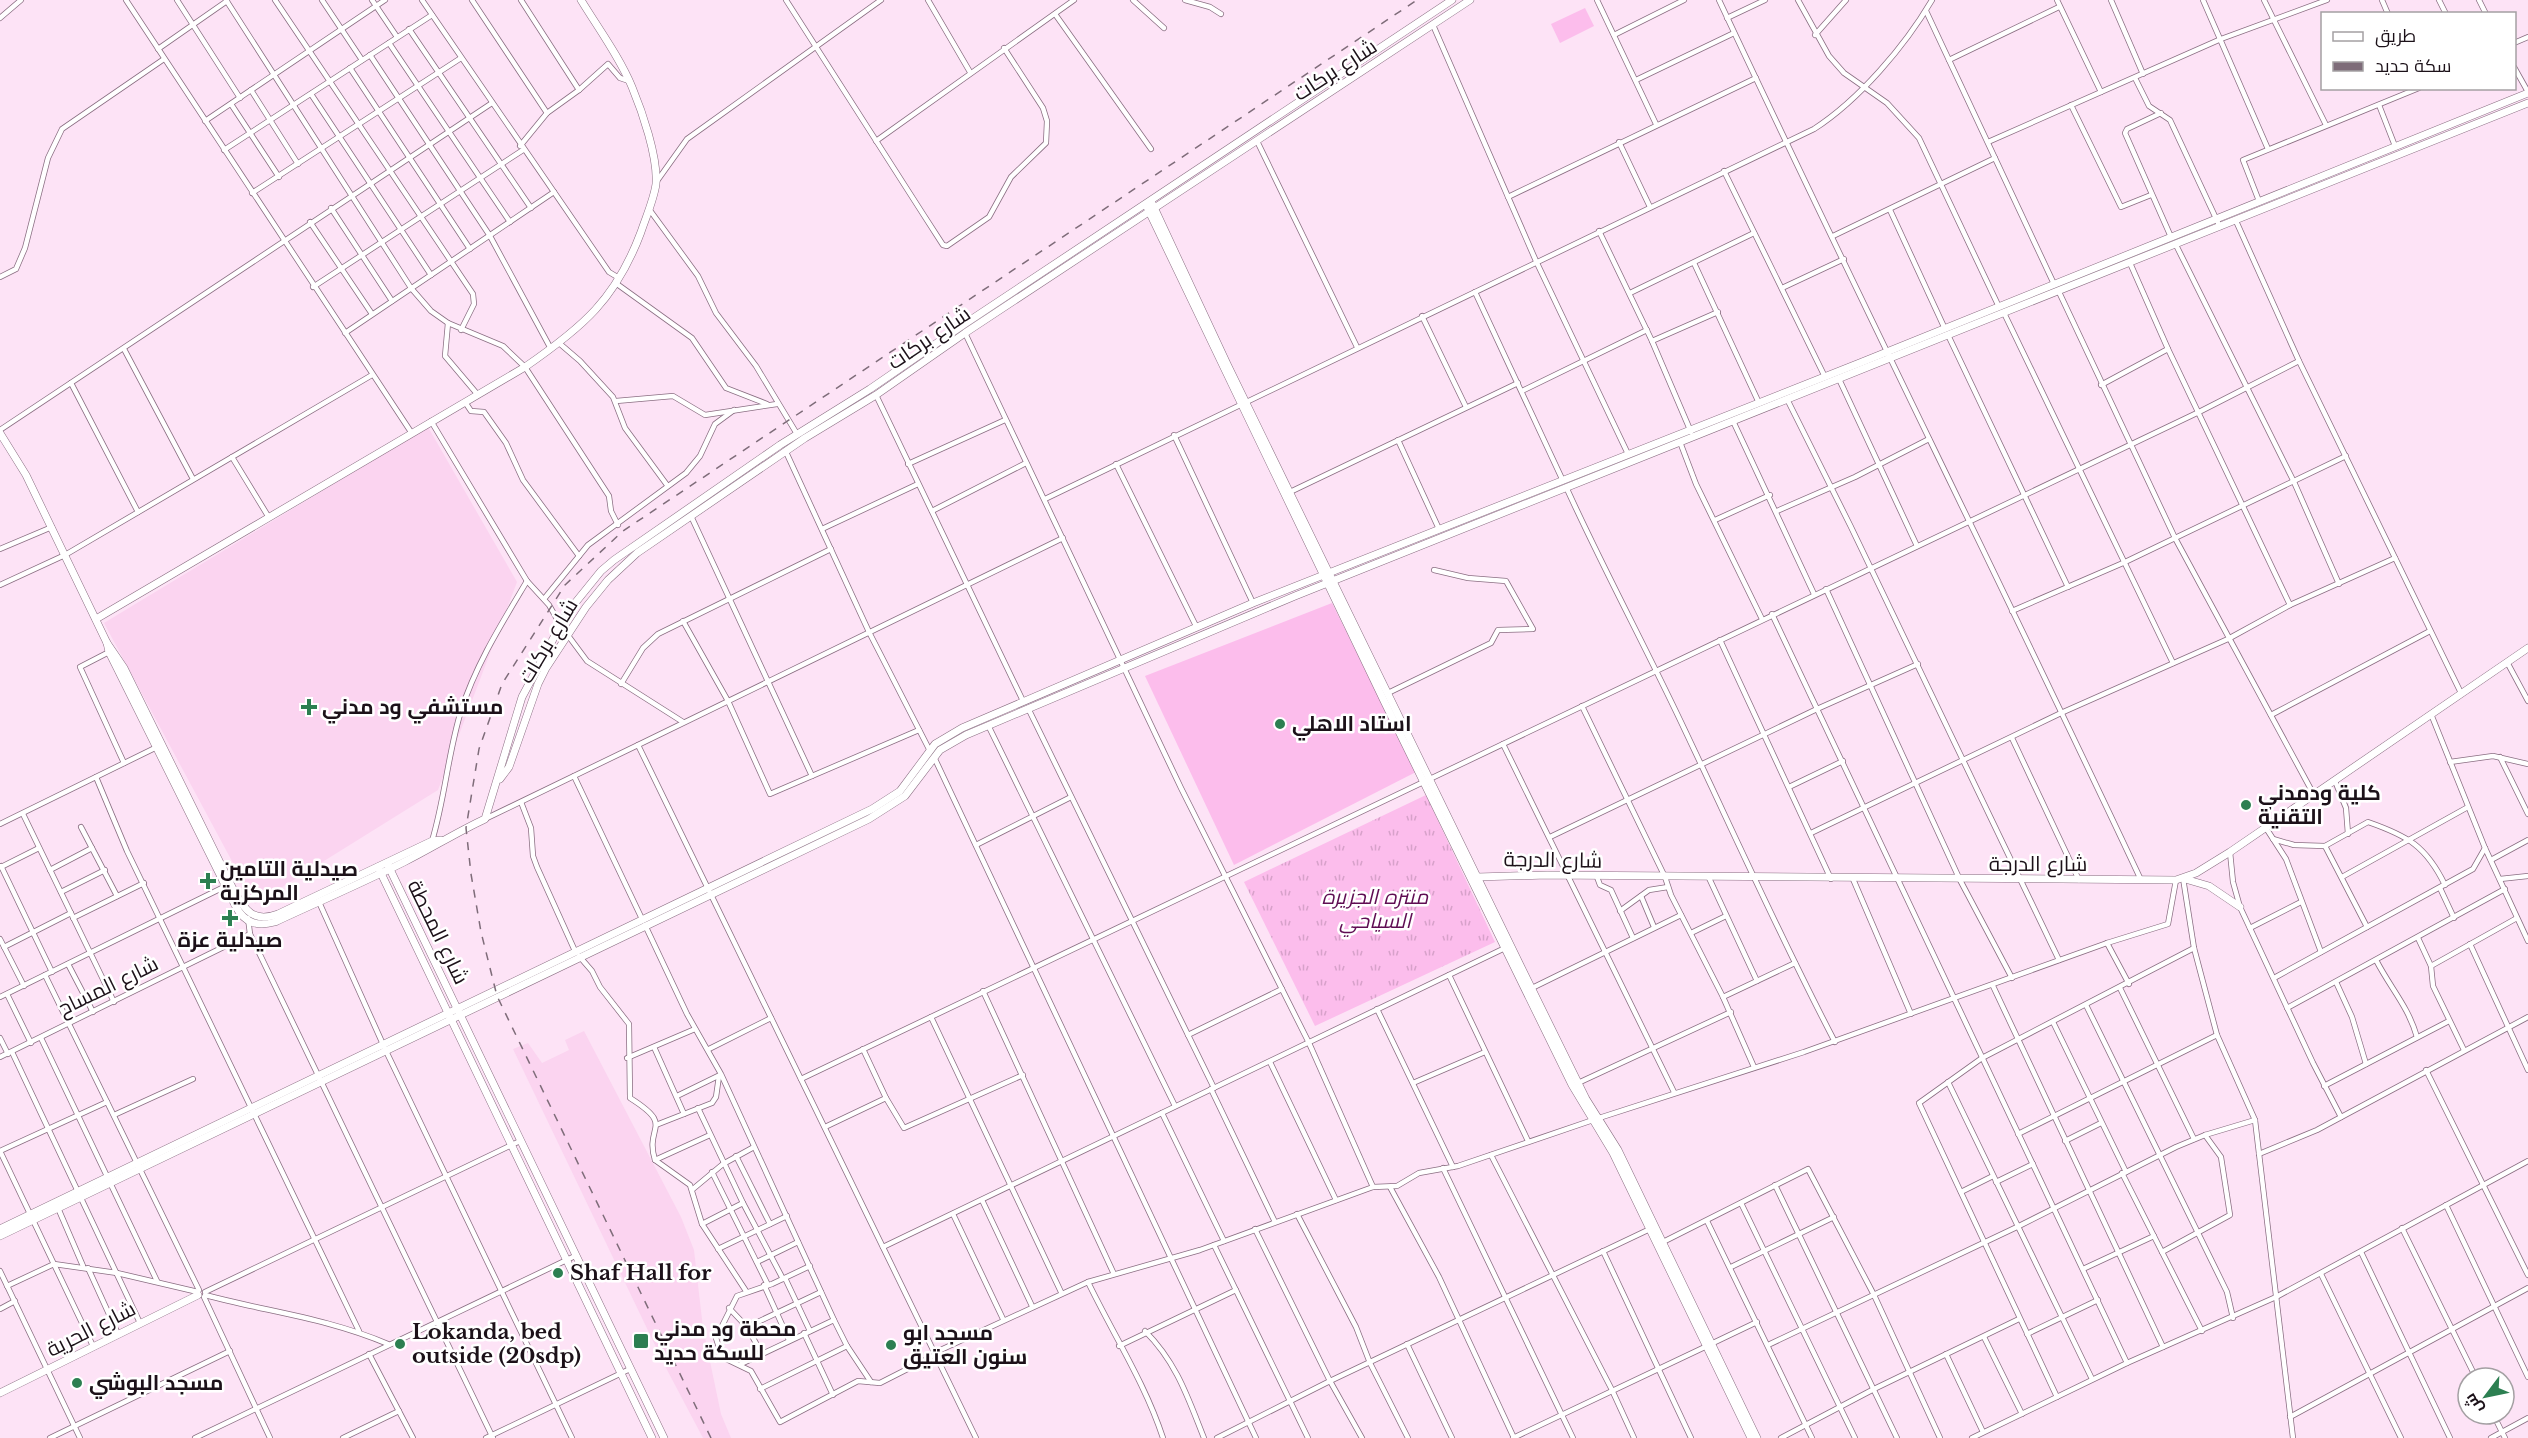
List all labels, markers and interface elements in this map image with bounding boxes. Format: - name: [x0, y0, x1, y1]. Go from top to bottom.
- legend: [2321, 12, 2516, 90]
- text: طريق: [2375, 25, 2416, 48]
- street label: شارع بركات: [1288, 33, 1382, 107]
- text: سكة حديد: [2375, 55, 2451, 77]
- street label: شارع بركات: [883, 301, 976, 376]
- street label: شارع بركات: [513, 594, 584, 689]
- place label: مستشفي ود مدني: [322, 694, 503, 724]
- marker: مستشفي ود مدني: [300, 698, 318, 716]
- place label: استاد الاهلي: [1292, 711, 1412, 741]
- marker: استاد الاهلي: [1273, 717, 1287, 731]
- place label: كلية ودمدني التقنية: [2258, 780, 2381, 830]
- marker: كلية ودمدني التقنية: [2239, 798, 2253, 812]
- street label: شارع الدرجة: [1503, 846, 1603, 875]
- street label: شارع الدرجة: [1989, 851, 2087, 878]
- place label: صيدلية التامين المركزية: [220, 856, 358, 906]
- marker: صيدلية التامين المركزية: [201, 874, 215, 888]
- street label: شارع المحطة: [401, 876, 474, 989]
- park label: منتزه الجزيرة السياحي: [1322, 884, 1429, 938]
- marker: صيدلية عزة: [223, 911, 237, 925]
- place label: صيدلية عزة: [178, 927, 282, 953]
- street label: شارع المساح: [53, 950, 163, 1022]
- place label: Shaf Hall for: [570, 1260, 712, 1286]
- marker: Shaf Hall for: [551, 1266, 565, 1280]
- street label: شارع الحرية: [42, 1296, 140, 1363]
- place label: محطة ود مدني للسكة حديد: [654, 1316, 796, 1366]
- place label: Lokanda, bed outside (20sdp): [412, 1319, 581, 1369]
- place label: مسجد ابو سنون العتيق: [903, 1320, 1027, 1370]
- marker: محطة ود مدني للسكة حديد: [632, 1332, 650, 1350]
- marker: Lokanda, bed outside (20sdp): [393, 1337, 407, 1351]
- marker: مسجد ابو سنون العتيق: [884, 1338, 898, 1352]
- north arrow: [2456, 1366, 2516, 1426]
- place label: مسجد البوشي: [89, 1370, 223, 1399]
- marker: مسجد البوشي: [70, 1376, 84, 1390]
- text: ش: [2459, 1390, 2487, 1418]

